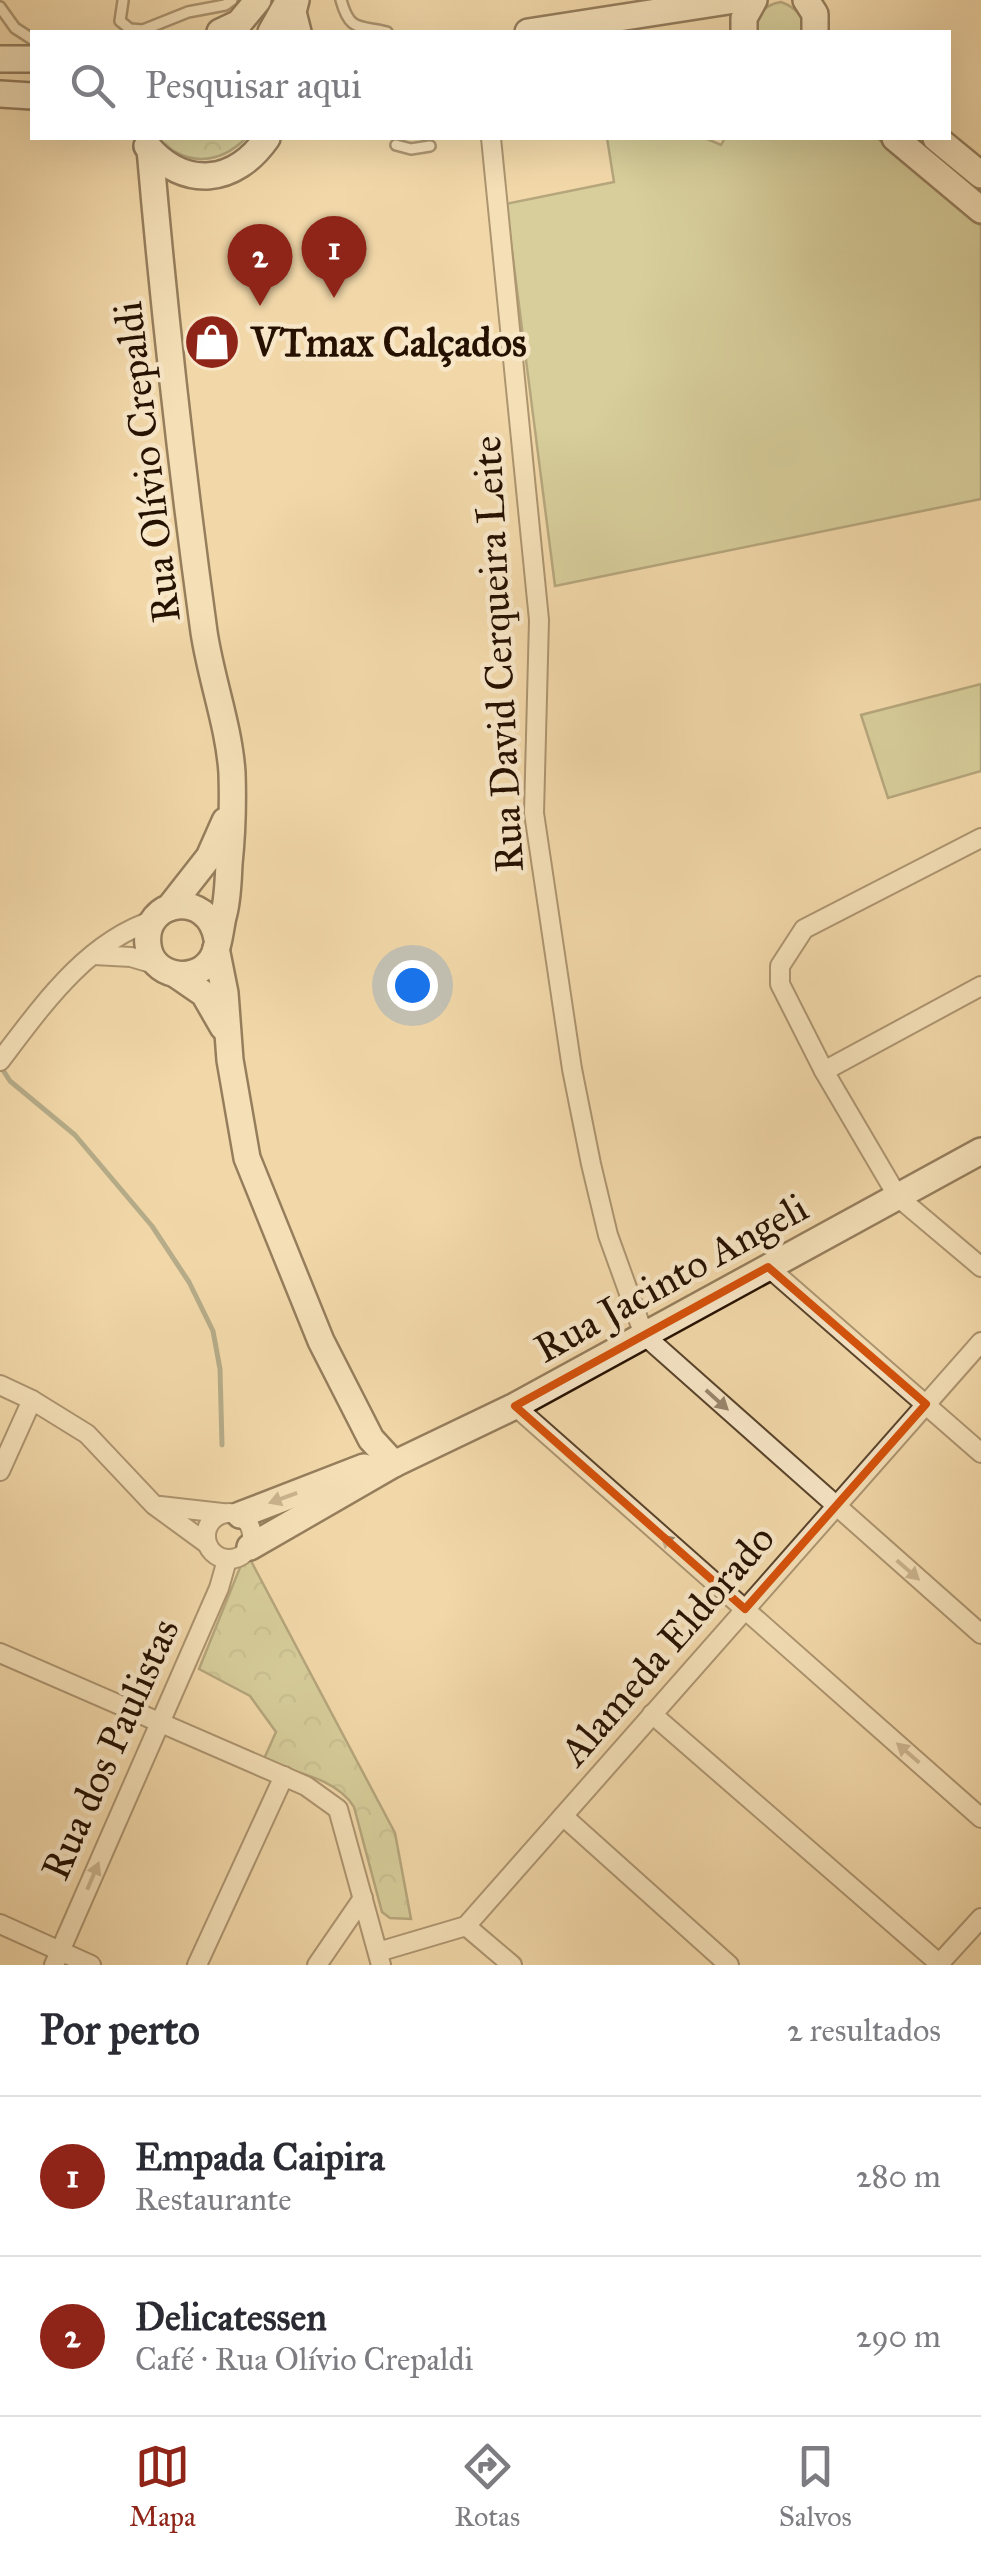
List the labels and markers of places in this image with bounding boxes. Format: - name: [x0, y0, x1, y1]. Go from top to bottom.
- pin: 1: [302, 216, 366, 298]
- pin: 2: [228, 224, 292, 306]
- shop icon: VTmax Calçados: [182, 312, 242, 372]
- place label: VTmax Calçados: [250, 318, 527, 368]

